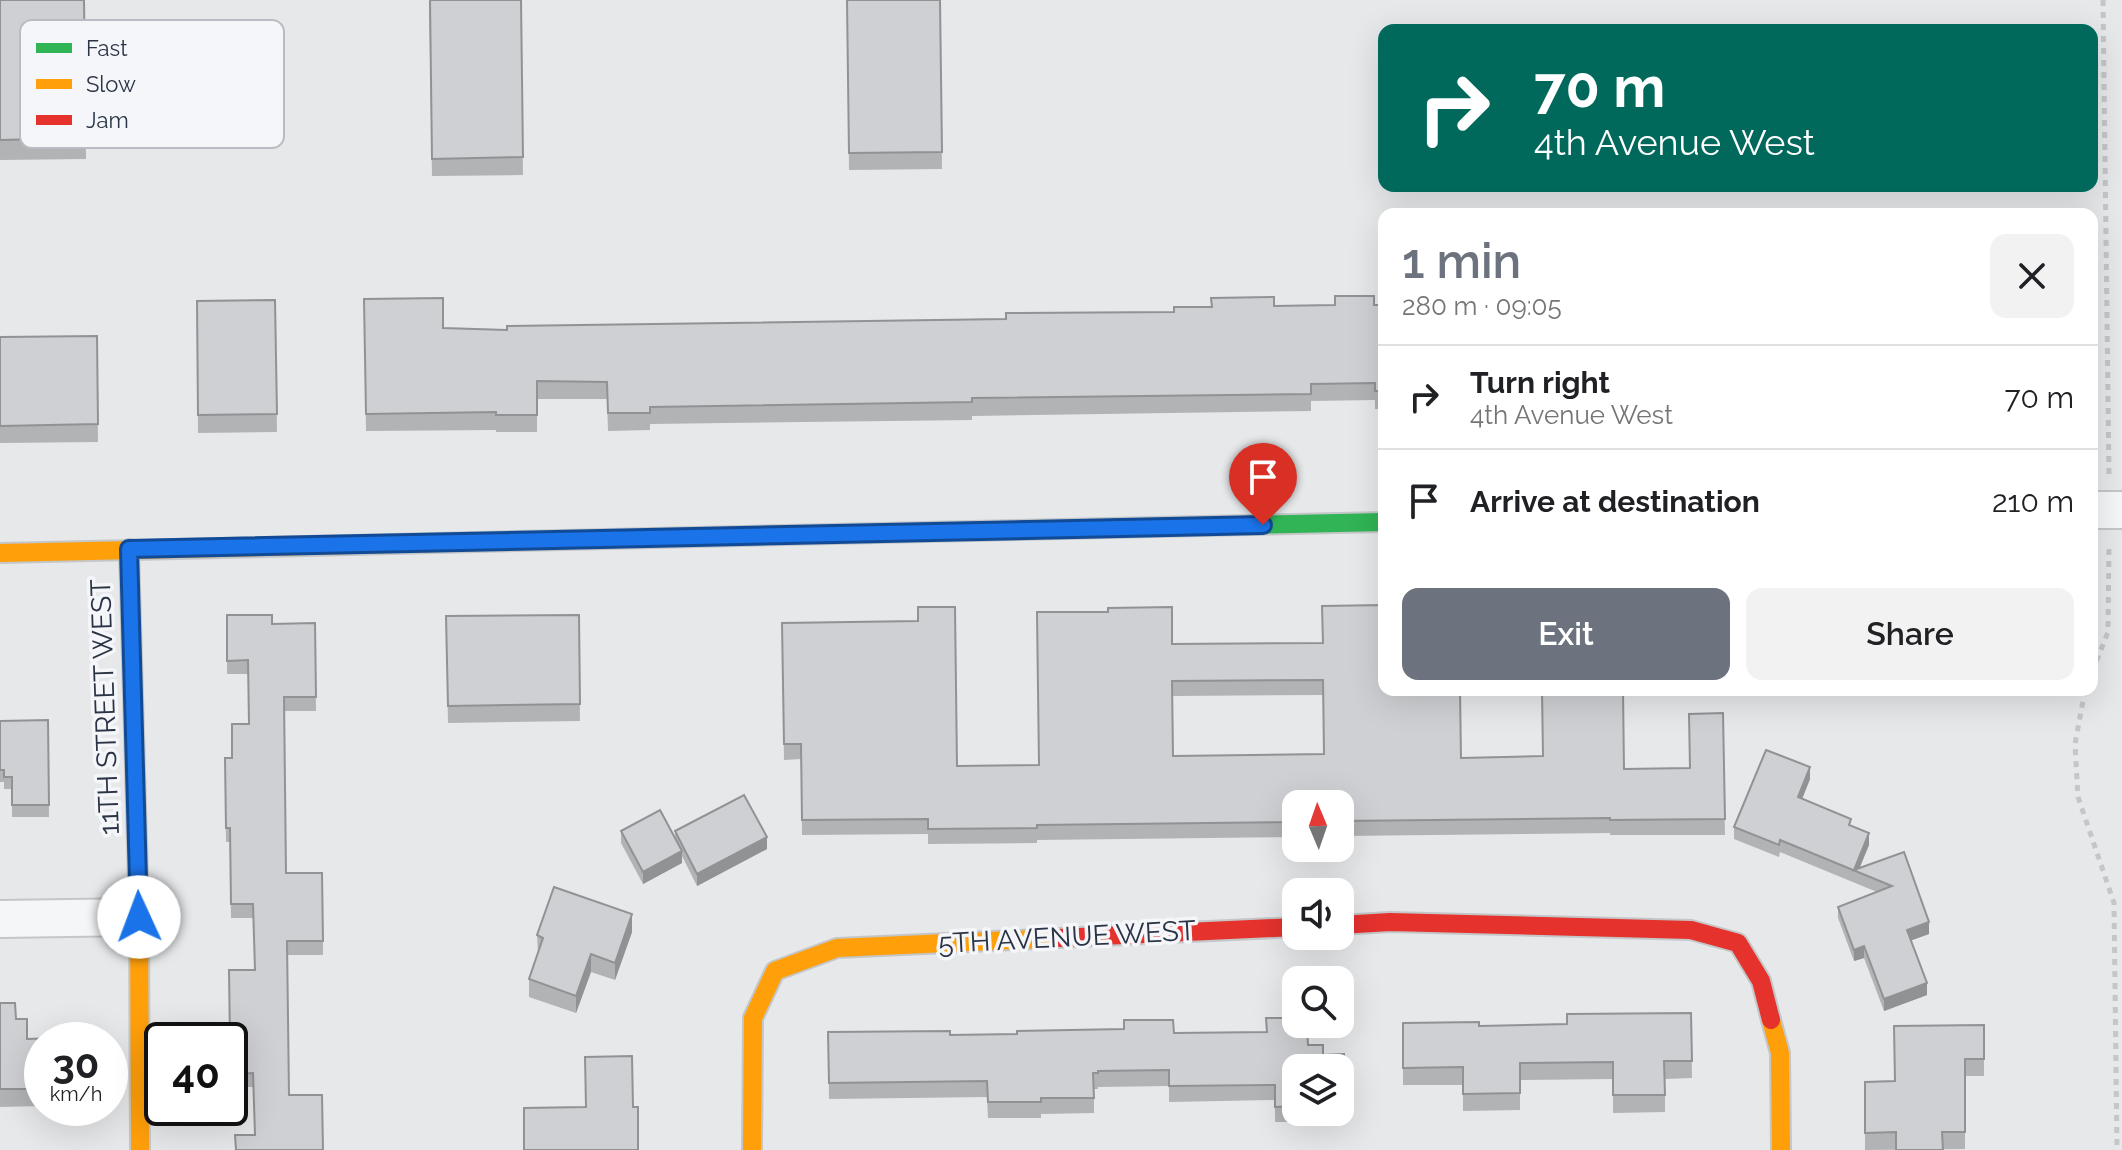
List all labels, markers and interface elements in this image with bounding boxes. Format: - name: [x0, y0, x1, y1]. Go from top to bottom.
- legend: [20, 20, 284, 148]
- text: Fast: [86, 35, 128, 61]
- text: 70 m: [1534, 54, 1665, 120]
- icon: right: [1402, 56, 1506, 160]
- text: Slow: [86, 71, 136, 97]
- text: Jam: [86, 107, 129, 133]
- text: 4th Avenue West: [1534, 121, 1815, 163]
- text: 1 min: [1402, 233, 1521, 289]
- button: close: [1990, 234, 2074, 318]
- text: 280 m · 09:05: [1402, 291, 1562, 321]
- text: Turn right: [1470, 365, 1610, 400]
- icon: right: [1402, 375, 1446, 419]
- text: 70 m: [2004, 380, 2074, 415]
- text: 4th Avenue West: [1470, 400, 1673, 430]
- pin: [1229, 443, 1297, 525]
- icon: arrive: [1241, 455, 1285, 499]
- icon: arrive: [1402, 479, 1446, 523]
- text: Arrive at destination: [1470, 484, 1760, 519]
- text: 210 m: [1992, 484, 2074, 519]
- street label: 11TH STREET WEST: [84, 578, 126, 836]
- button: Exit: [1402, 588, 1730, 680]
- button: Share: [1746, 588, 2074, 680]
- north arrow: [1282, 790, 1354, 862]
- map controls: [1282, 790, 1354, 1126]
- position arrow: [97, 875, 181, 959]
- button: sound: [1282, 878, 1354, 950]
- street label: 5TH AVENUE WEST: [937, 914, 1197, 960]
- button: search: [1282, 966, 1354, 1038]
- speed limit sign: 40: [144, 1022, 248, 1126]
- text: 30: [53, 1040, 99, 1087]
- button: layers: [1282, 1054, 1354, 1126]
- text: km/h: [50, 1082, 102, 1106]

